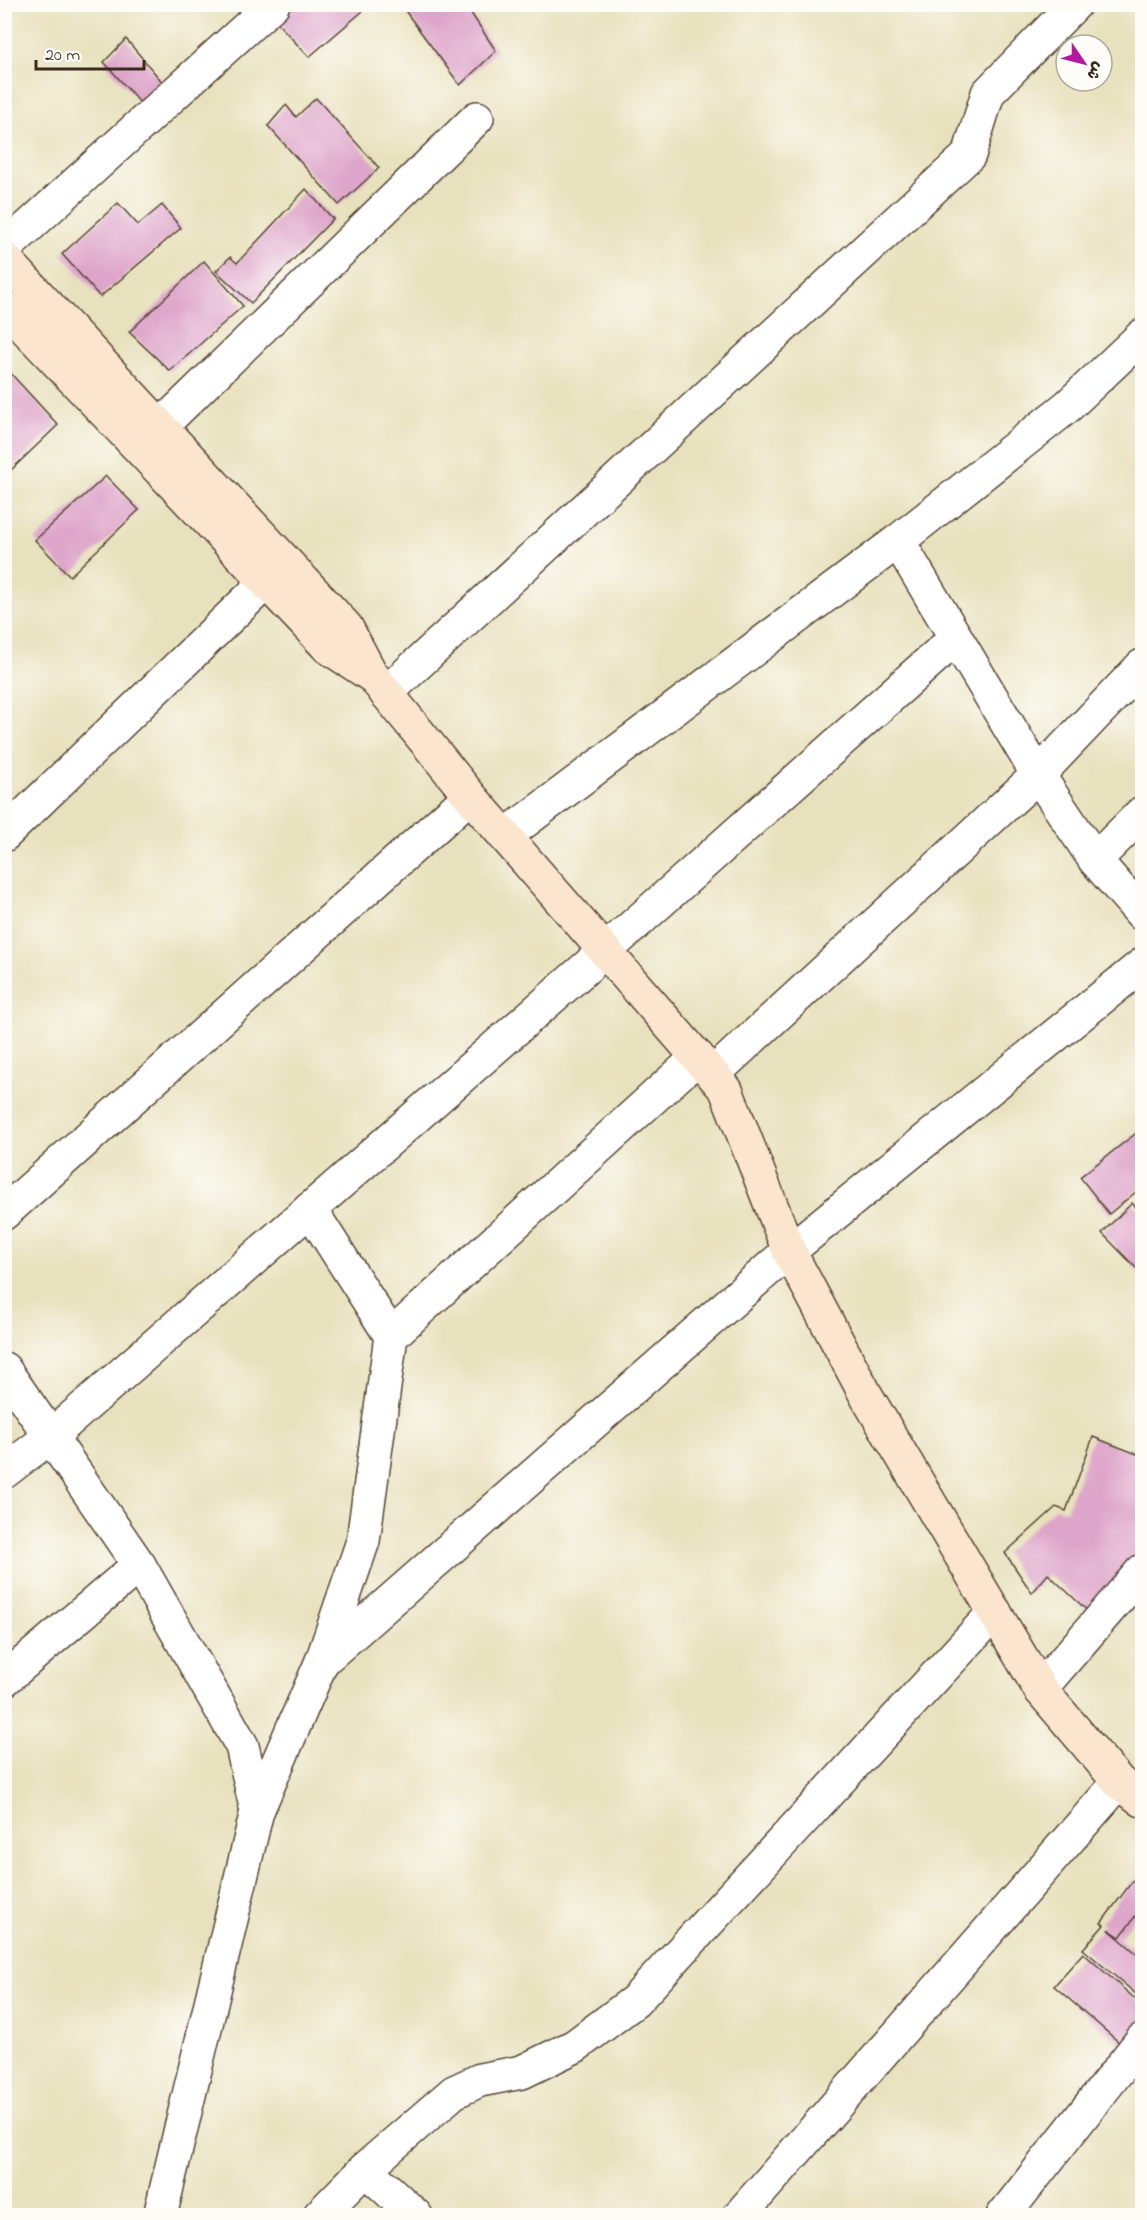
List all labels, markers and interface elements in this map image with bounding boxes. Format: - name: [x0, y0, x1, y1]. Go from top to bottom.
- scale bar: [36, 33, 144, 71]
- north arrow: [1054, 33, 1114, 93]
- text: 20 m: [45, 43, 80, 69]
- text: ش: [1080, 56, 1110, 85]

